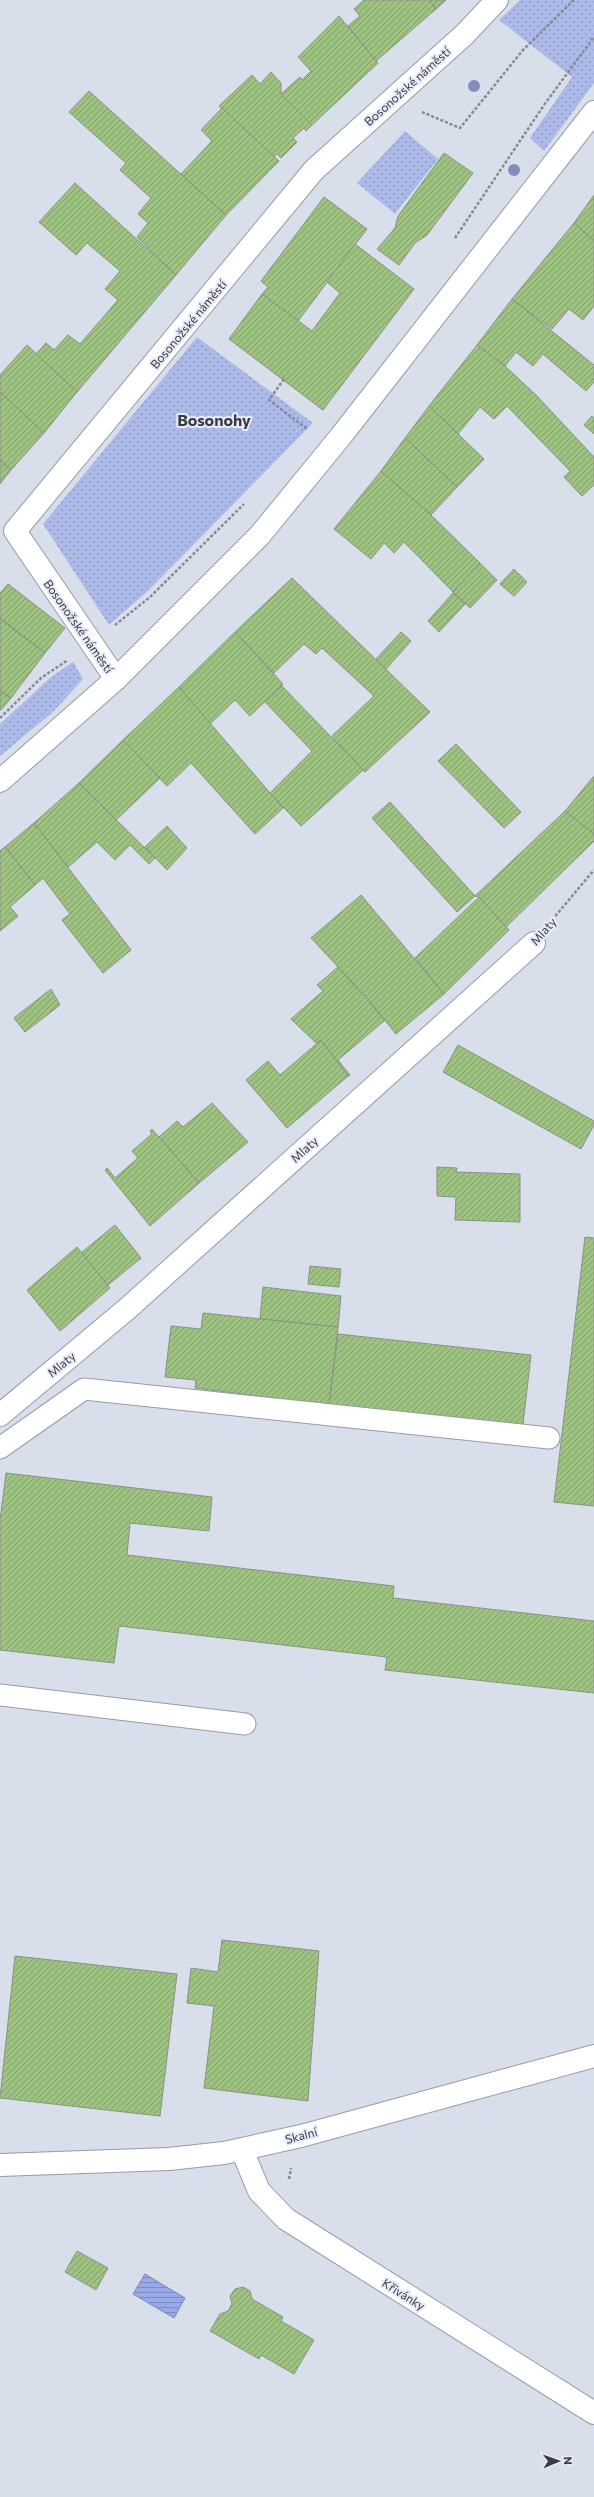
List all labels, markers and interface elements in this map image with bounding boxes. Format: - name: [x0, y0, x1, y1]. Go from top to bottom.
- street label: Bosonožské náměstí: [361, 43, 454, 128]
- street label: Bosonožské náměstí: [147, 276, 230, 371]
- district label: Bosonohy: [177, 410, 251, 429]
- street label: Bosonožské náměstí: [41, 576, 117, 676]
- street label: Mlaty: [527, 914, 559, 948]
- street label: Mlaty: [287, 1133, 321, 1165]
- street label: Mlaty: [44, 1348, 78, 1380]
- street label: Skalní: [283, 2124, 320, 2146]
- street label: Křivánky: [380, 2275, 428, 2313]
- north arrow: [538, 2441, 578, 2481]
- text: N: [562, 2456, 575, 2465]

